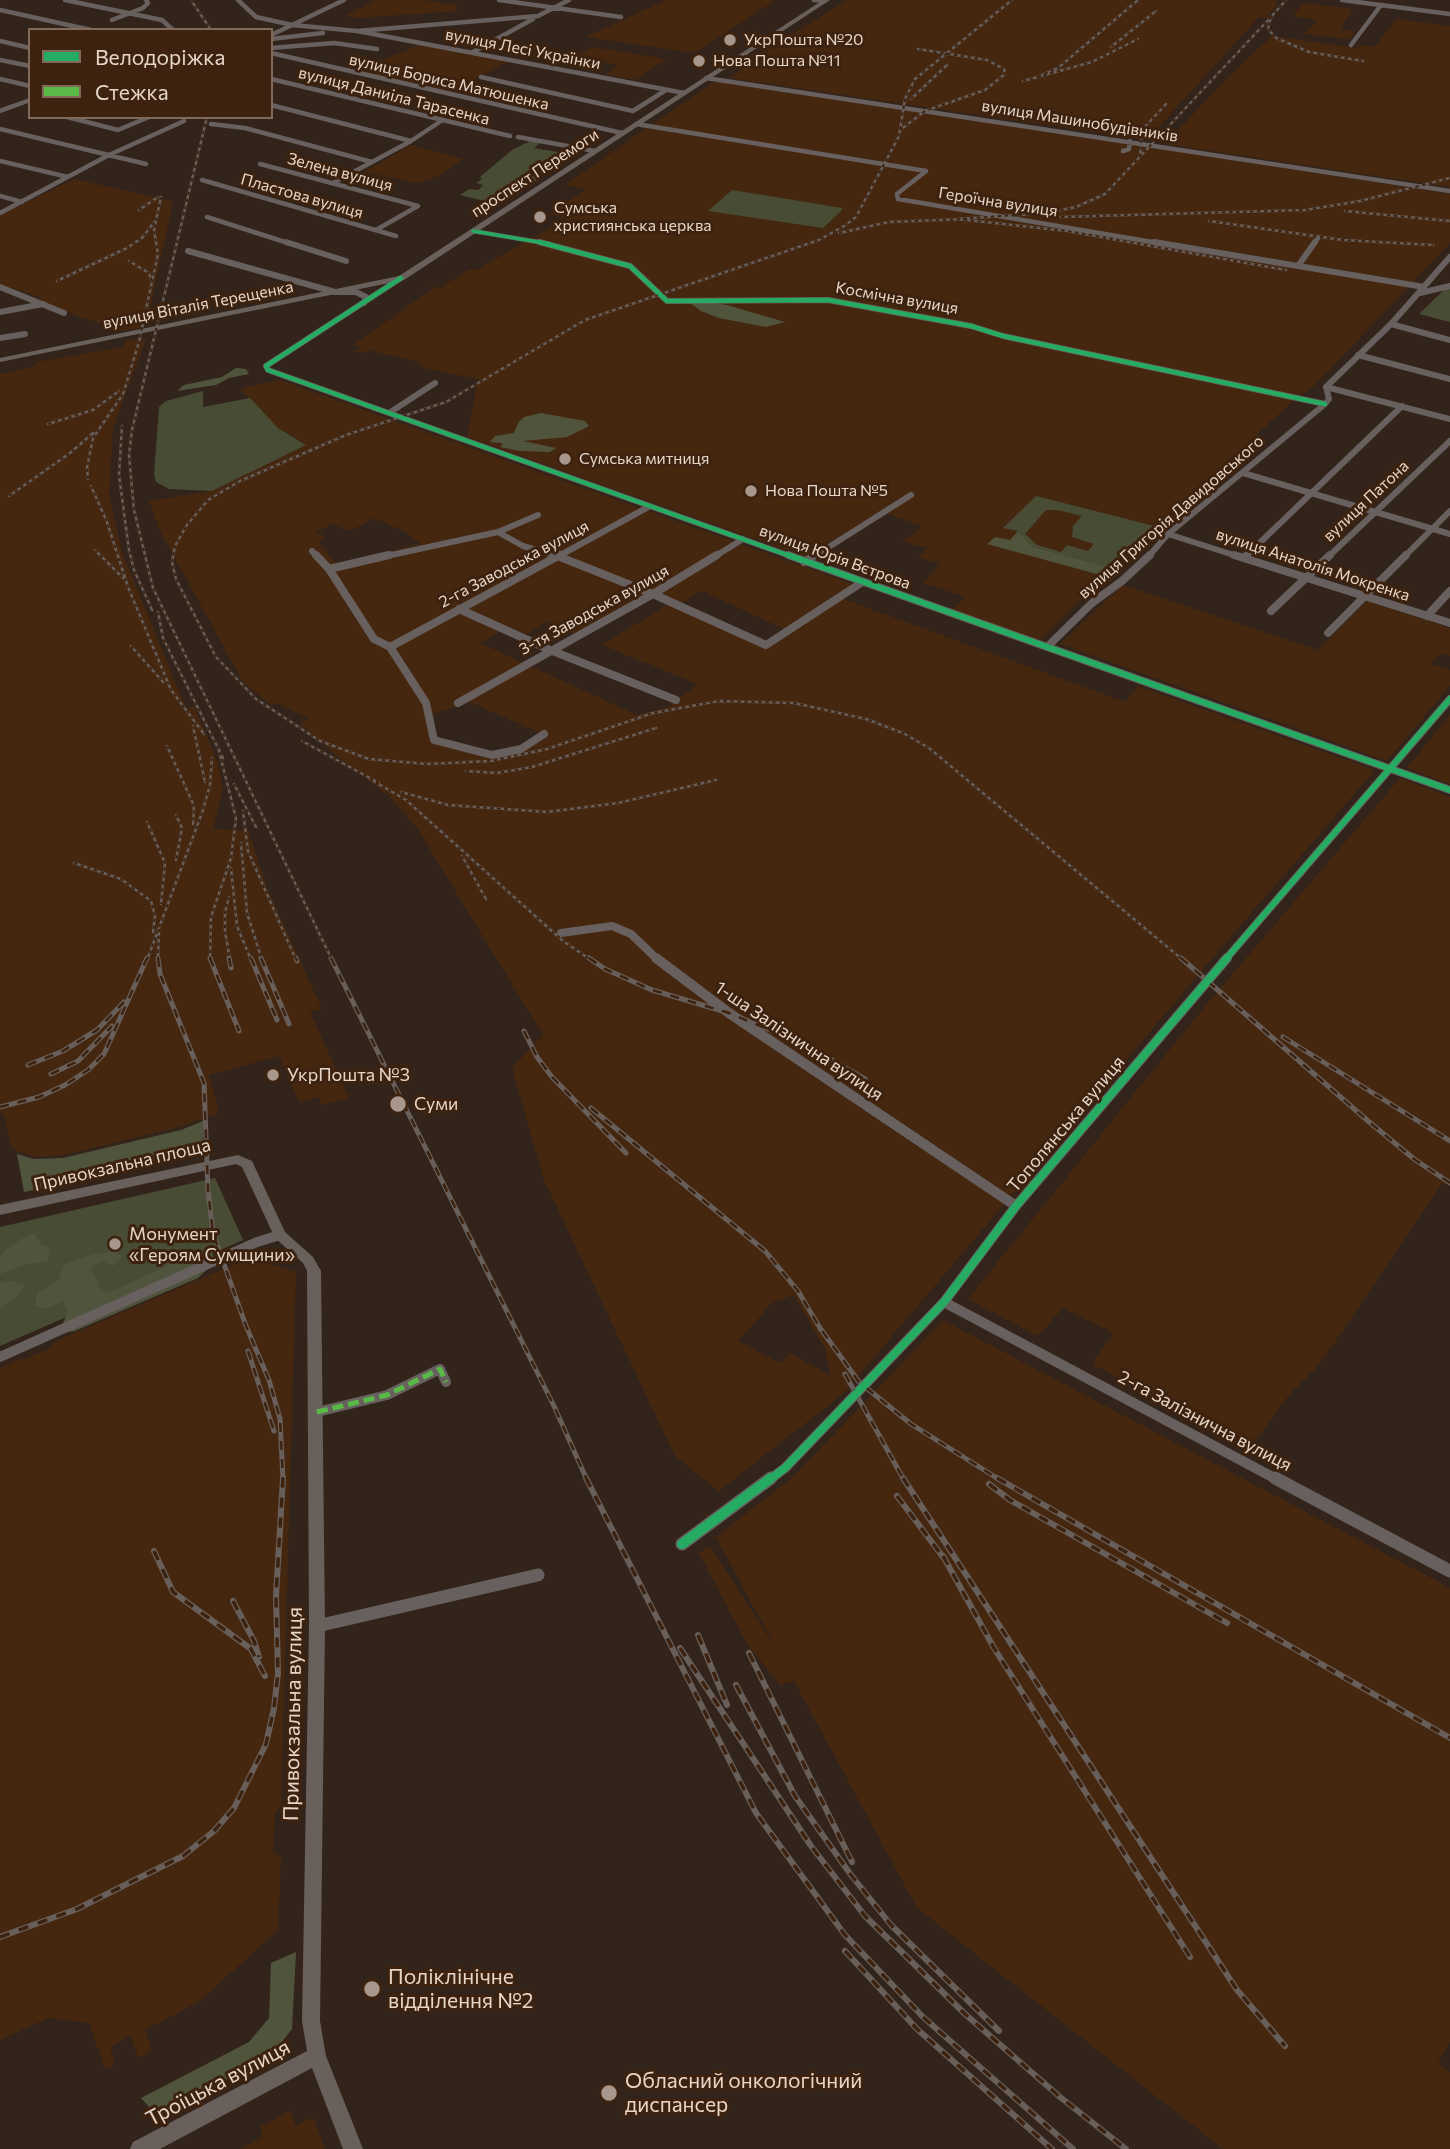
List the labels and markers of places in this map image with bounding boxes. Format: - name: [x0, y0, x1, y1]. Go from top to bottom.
- place label: УкрПошта №20: [744, 30, 863, 50]
- marker: УкрПошта №20: [722, 32, 738, 48]
- place label: Нова Пошта №11: [713, 51, 841, 71]
- marker: Нова Пошта №11: [691, 53, 707, 69]
- place label: Сумська християнська церква: [554, 198, 712, 236]
- marker: Сумська християнська церква: [532, 209, 548, 225]
- place label: Сумська митниця: [579, 449, 709, 469]
- marker: Сумська митниця: [557, 451, 573, 467]
- place label: Нова Пошта №5: [765, 481, 888, 501]
- marker: Нова Пошта №5: [743, 483, 759, 499]
- place label: УкрПошта №3: [287, 1064, 410, 1086]
- marker: УкрПошта №3: [265, 1067, 281, 1083]
- place label: Суми: [414, 1093, 458, 1115]
- marker: Суми: [388, 1094, 408, 1114]
- place label: Монумент «Героям Сумщини»: [129, 1223, 295, 1266]
- marker: Монумент «Героям Сумщини»: [107, 1236, 123, 1252]
- place label: Поліклінічне відділення №2: [388, 1964, 533, 2014]
- marker: Поліклінічне відділення №2: [362, 1979, 382, 1999]
- place label: Обласний онкологічний диспансер: [625, 2068, 862, 2118]
- marker: Обласний онкологічний диспансер: [599, 2083, 619, 2103]

